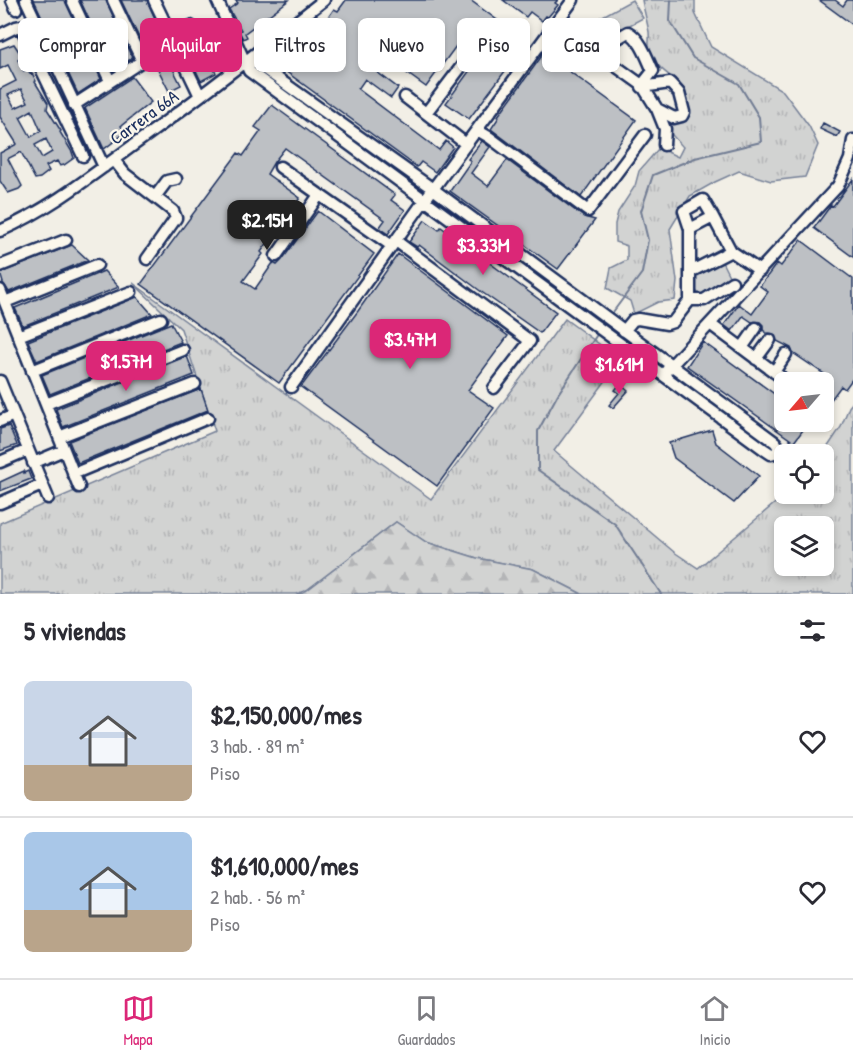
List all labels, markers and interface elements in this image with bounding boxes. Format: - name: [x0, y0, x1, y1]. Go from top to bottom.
- chip: Comprar: [18, 18, 128, 72]
- chip: Alquilar: [140, 18, 242, 72]
- chip: Filtros: [254, 18, 346, 72]
- chip: Nuevo: [358, 18, 445, 72]
- chip: Piso: [457, 18, 530, 72]
- chip: Casa: [542, 18, 620, 72]
- street label: Carrera 66A: [105, 83, 184, 150]
- pin: $2.15M: [218, 200, 316, 251]
- text: $2.15M: [241, 206, 293, 233]
- pin: $3.33M: [434, 225, 532, 276]
- text: $3.33M: [456, 231, 510, 258]
- pin: $3.47M: [361, 319, 459, 370]
- text: $3.47M: [384, 325, 436, 352]
- pin: $1.57M: [77, 341, 175, 392]
- pin: $1.61M: [570, 344, 668, 395]
- text: $1.57M: [100, 347, 152, 374]
- text: $1.61M: [595, 350, 643, 377]
- north arrow: [774, 372, 834, 432]
- map controls: [774, 372, 834, 576]
- button: locate: [774, 444, 834, 504]
- button: layers: [774, 516, 834, 576]
- text: 5 viviendas: [24, 613, 126, 648]
- icon: filters: [796, 614, 829, 647]
- text: $2,150,000/mes: [210, 697, 362, 732]
- icon: home: [72, 705, 144, 777]
- icon: heart: [796, 725, 829, 758]
- text: 3 hab. · 89 m²: [210, 732, 304, 759]
- text: Piso: [210, 759, 240, 786]
- text: $1,610,000/mes: [210, 848, 359, 883]
- icon: home: [72, 856, 144, 928]
- icon: heart: [796, 876, 829, 909]
- text: 2 hab. · 56 m²: [210, 883, 305, 910]
- text: Piso: [210, 910, 240, 937]
- tab: Mapa: [122, 992, 155, 1050]
- tab: Guardados: [398, 992, 455, 1050]
- tab: Inicio: [698, 992, 731, 1050]

